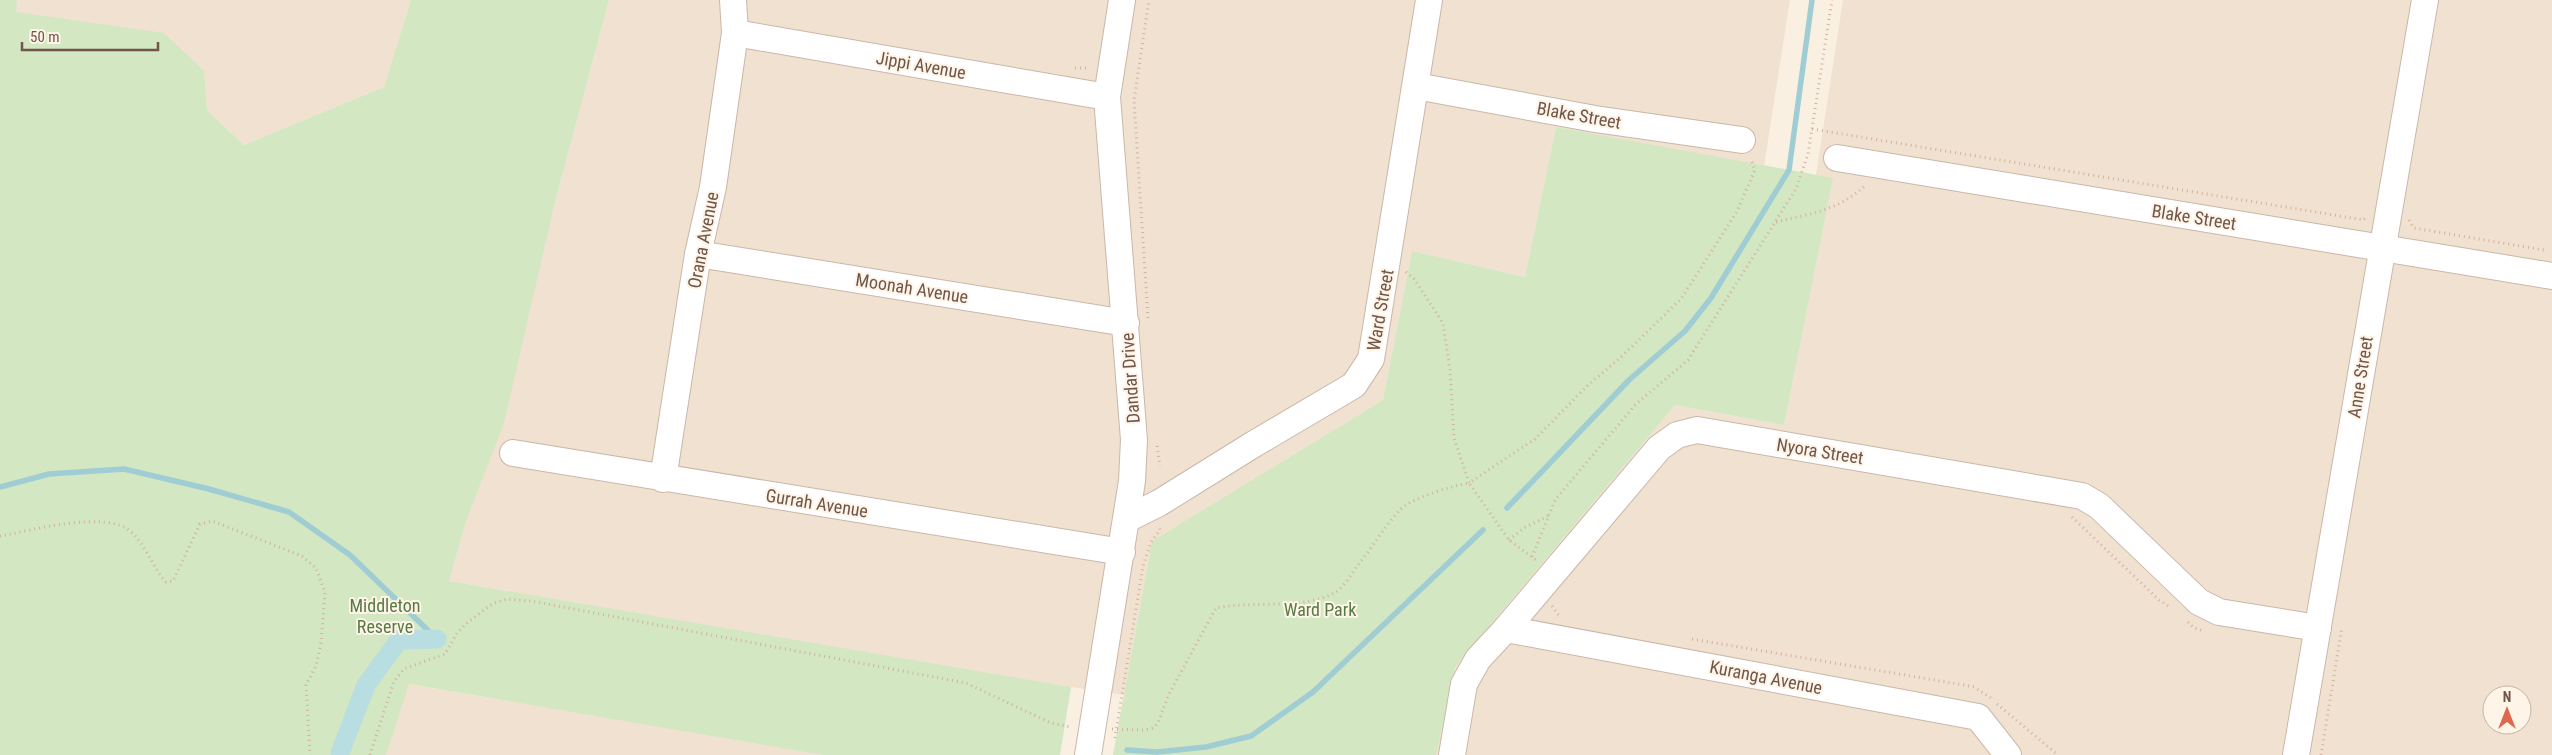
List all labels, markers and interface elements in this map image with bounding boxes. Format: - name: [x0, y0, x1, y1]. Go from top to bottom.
- scale bar: [22, 20, 159, 52]
- text: 50 m: [30, 28, 60, 46]
- street label: Jippi Avenue: [875, 47, 967, 83]
- street label: Blake Street: [1535, 97, 1623, 133]
- street label: Orana Avenue: [683, 190, 723, 290]
- street label: Blake Street: [2150, 200, 2238, 234]
- street label: Ward Street: [1362, 267, 1398, 353]
- street label: Moonah Avenue: [854, 269, 970, 307]
- street label: Dandar Drive: [1116, 332, 1144, 424]
- street label: Anne Street: [2343, 335, 2377, 419]
- street label: Nyora Street: [1775, 434, 1865, 468]
- street label: Gurrah Avenue: [764, 485, 870, 521]
- park label: Middleton Reserve: [349, 595, 421, 637]
- park label: Ward Park: [1284, 599, 1356, 620]
- street label: Kuranga Avenue: [1708, 656, 1824, 698]
- north arrow: [2482, 685, 2532, 735]
- text: N: [2503, 689, 2511, 705]

